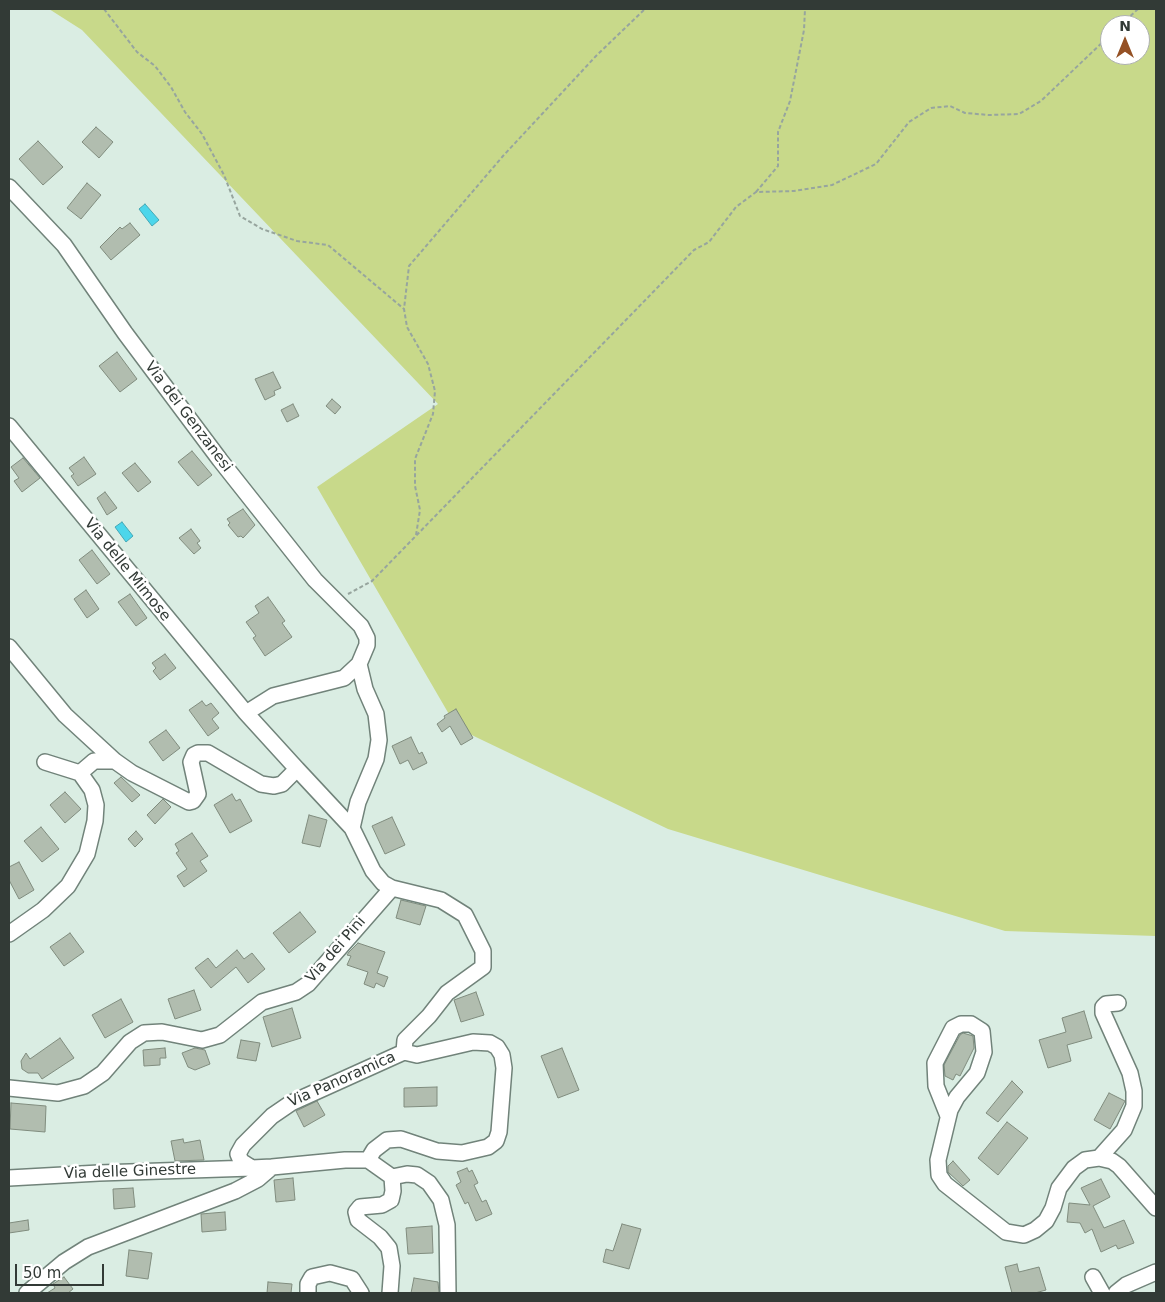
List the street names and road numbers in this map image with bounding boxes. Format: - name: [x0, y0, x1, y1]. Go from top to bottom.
- street label: Via dei Genzanesi: [141, 358, 235, 476]
- street label: Via delle Mimose: [80, 515, 174, 625]
- street label: Via dei Pini: [302, 913, 370, 987]
- street label: Via Panoramica: [285, 1048, 399, 1112]
- street label: Via delle Ginestre: [64, 1161, 196, 1183]

